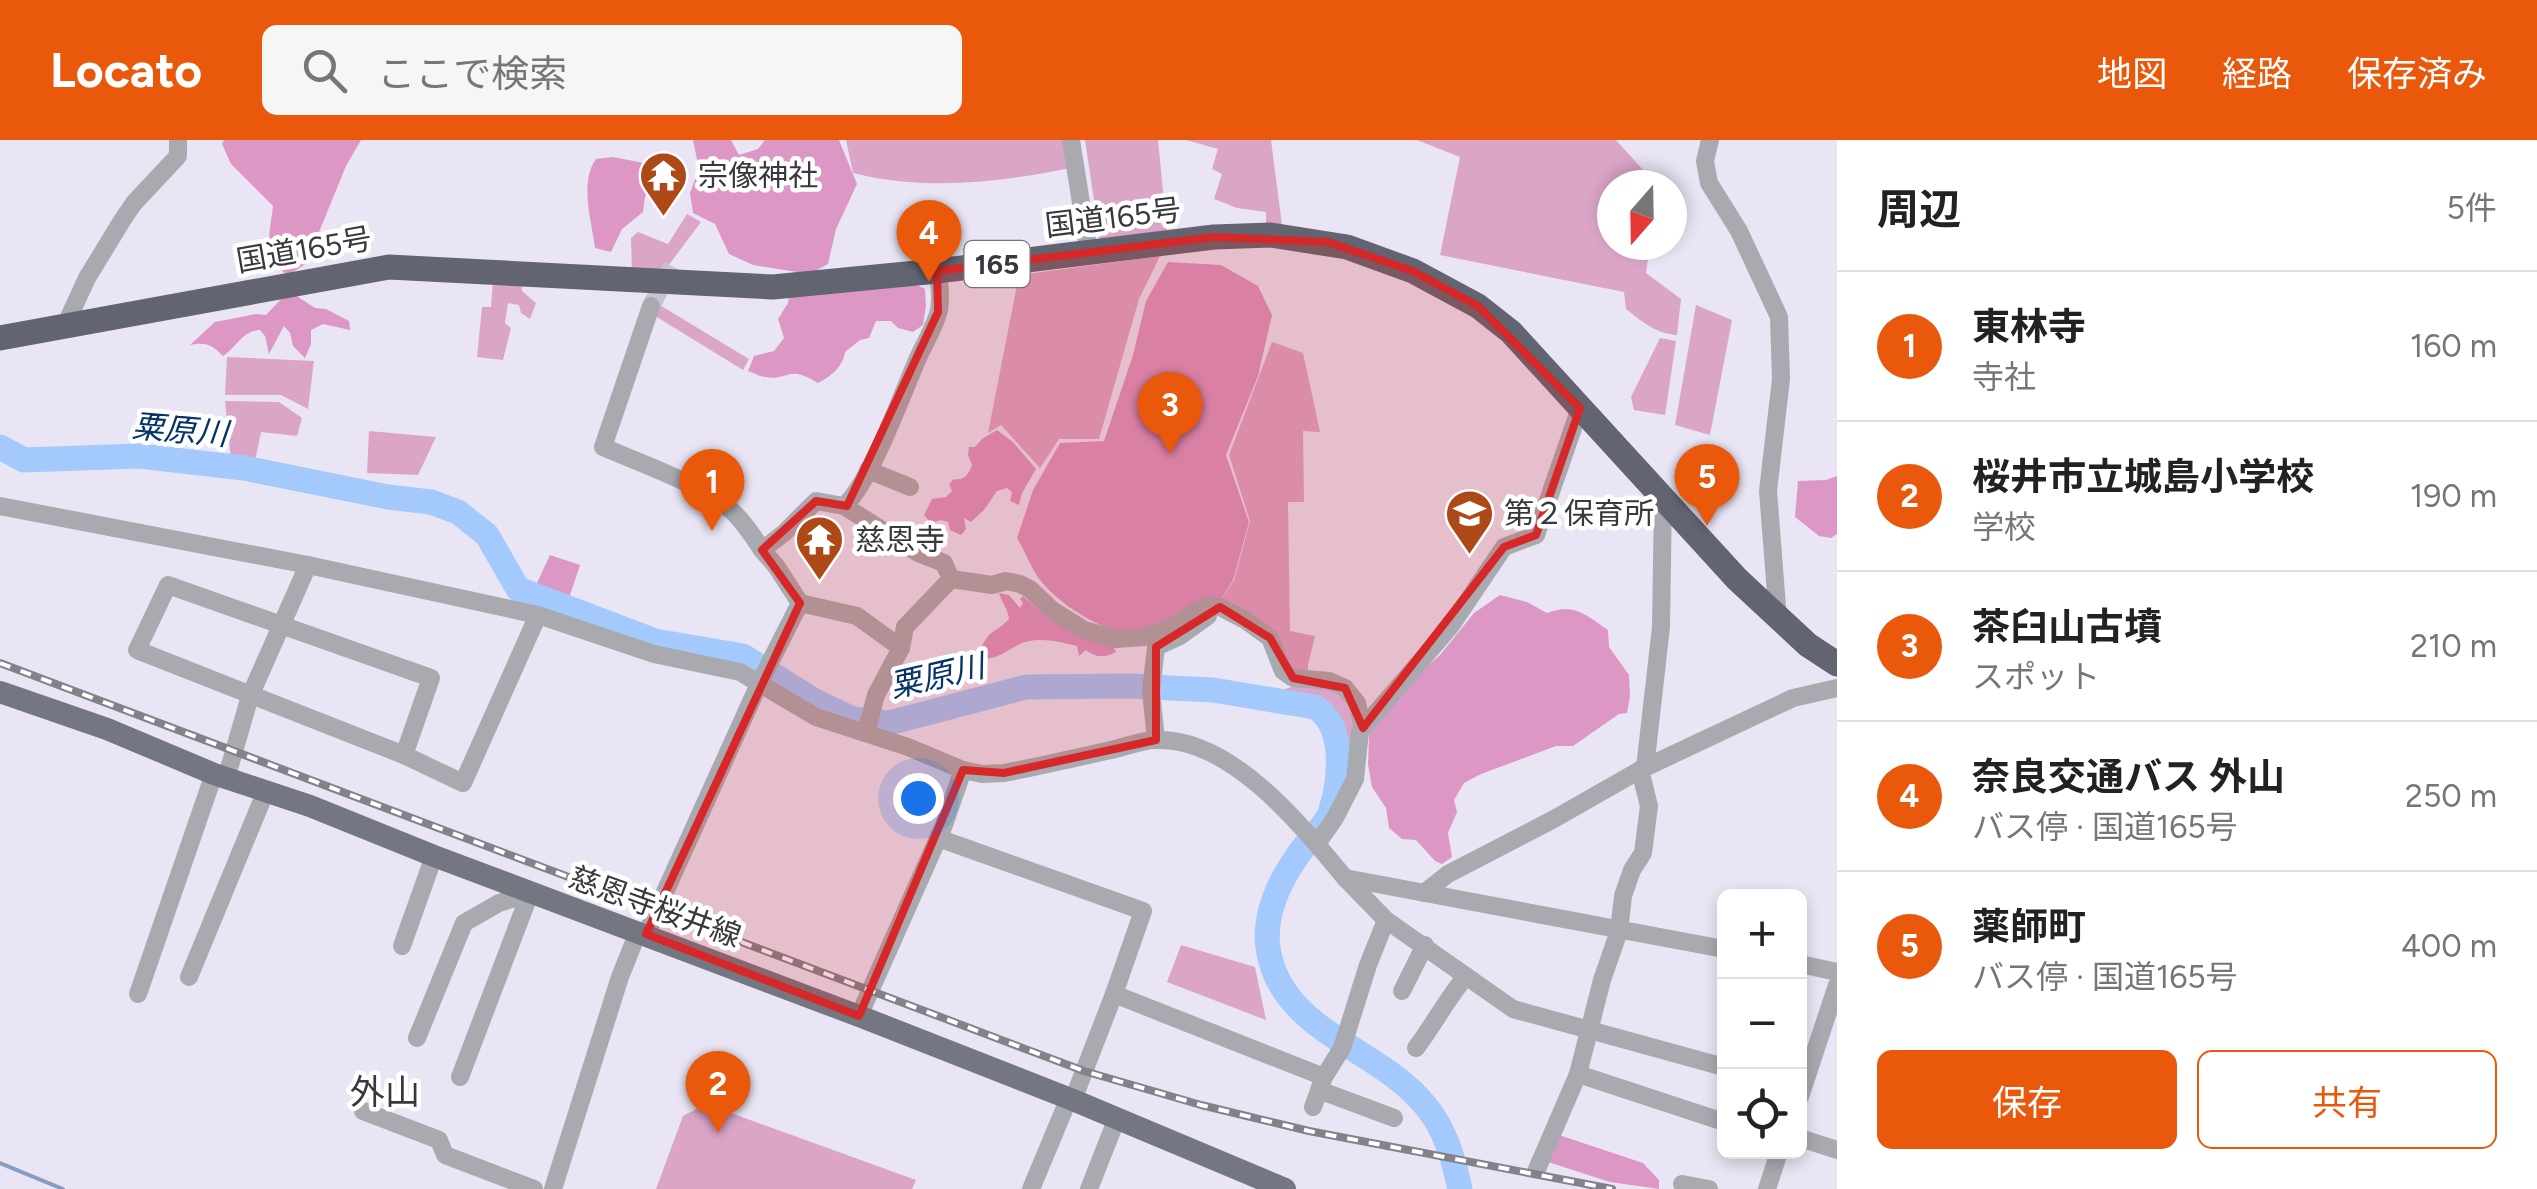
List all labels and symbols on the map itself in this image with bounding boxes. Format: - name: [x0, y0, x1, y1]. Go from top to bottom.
- temple icon: 宗像神社: [637, 150, 689, 218]
- place label: 宗像神社: [698, 157, 818, 194]
- north arrow: [1597, 170, 1687, 260]
- street label: 国道165号: [1043, 191, 1183, 244]
- pin: 4: [896, 199, 962, 282]
- street label: 国道165号: [233, 219, 374, 280]
- road number: 165: [964, 241, 1030, 287]
- pin: 3: [1138, 372, 1202, 454]
- water label: 粟原川: [131, 407, 232, 453]
- pin: 5: [1674, 444, 1740, 526]
- pin: 1: [680, 448, 744, 531]
- school or university icon: 第２保育所: [1443, 488, 1495, 556]
- place label: 第２保育所: [1504, 495, 1654, 532]
- temple icon: 慈恩寺: [794, 514, 846, 582]
- place label: 慈恩寺: [855, 521, 945, 558]
- water label: 粟原川: [886, 646, 991, 705]
- your location: [893, 773, 944, 824]
- street label: 慈恩寺桜井線: [564, 858, 746, 955]
- pin: 2: [686, 1050, 750, 1133]
- district label: 外山: [350, 1071, 420, 1113]

